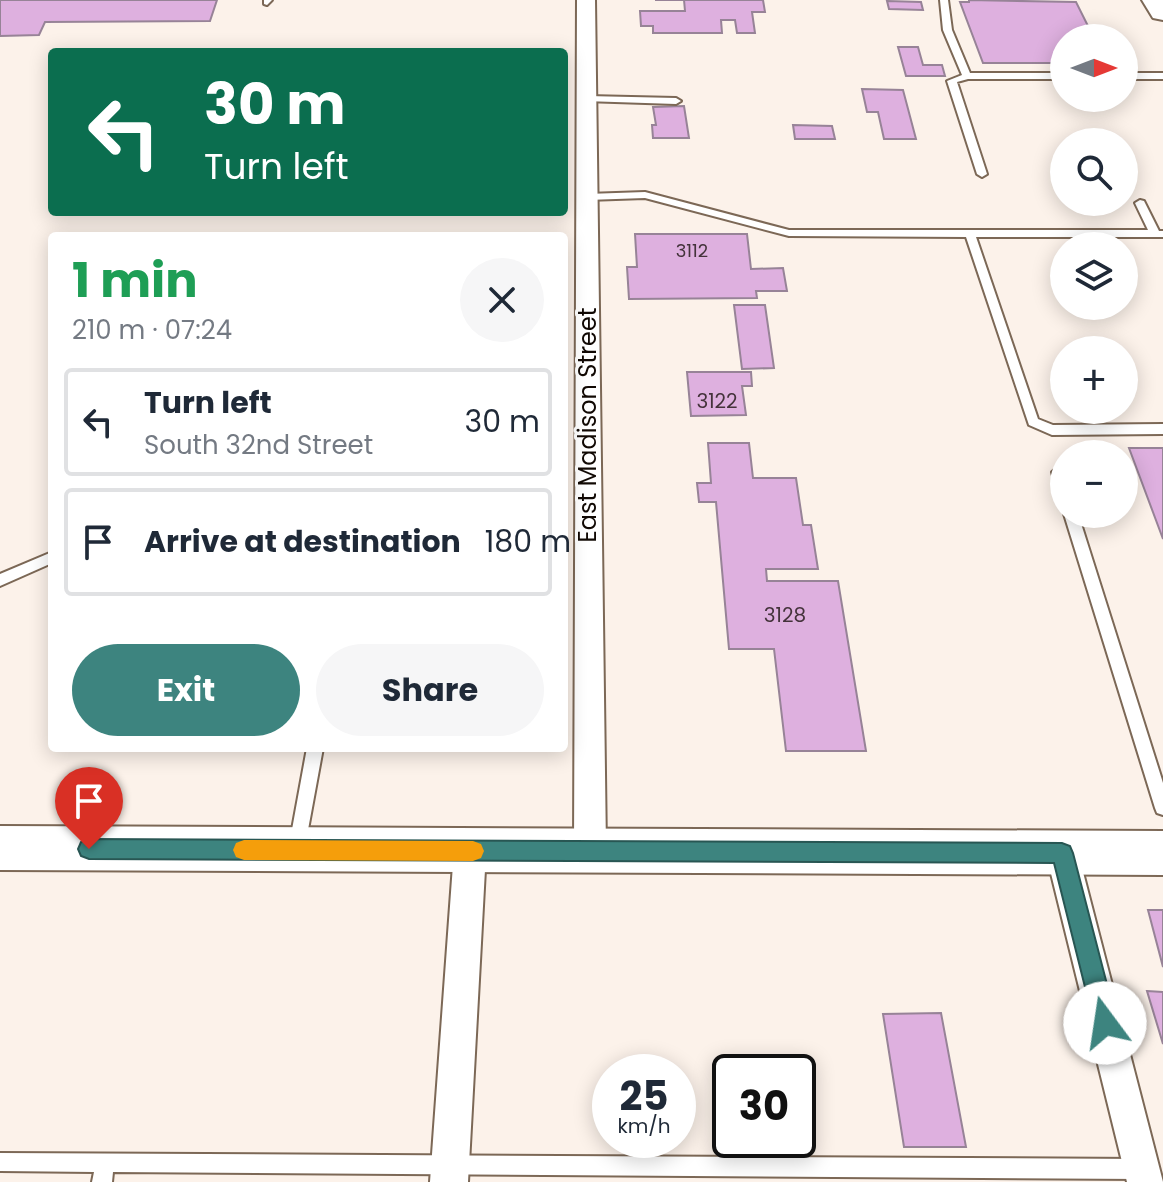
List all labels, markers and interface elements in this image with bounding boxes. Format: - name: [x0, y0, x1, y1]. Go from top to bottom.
- north arrow: [1050, 24, 1138, 112]
- map controls: [1050, 24, 1138, 528]
- text: 30 m: [204, 65, 346, 144]
- icon: left: [72, 80, 176, 184]
- button: search: [1050, 128, 1138, 216]
- text: Turn left: [204, 141, 349, 192]
- button: layers: [1050, 232, 1138, 320]
- house number: 3112: [676, 238, 708, 263]
- text: 1 min: [72, 247, 198, 314]
- button: close: [460, 258, 544, 342]
- street label: East Madison Street: [571, 307, 604, 543]
- text: 210 m · 07:24: [72, 312, 232, 348]
- button: +: [1050, 336, 1138, 424]
- text: Turn left: [144, 381, 272, 424]
- house number: 3122: [696, 387, 738, 415]
- icon: left: [76, 400, 120, 444]
- text: 30 m: [465, 400, 540, 443]
- text: South 32nd Street: [144, 427, 373, 463]
- button: −: [1050, 440, 1138, 528]
- icon: arrive: [76, 520, 120, 564]
- text: Arrive at destination: [144, 520, 461, 563]
- text: 180 m: [485, 520, 571, 563]
- house number: 3128: [764, 601, 806, 629]
- button: Exit: [72, 644, 300, 736]
- button: Share: [316, 644, 544, 736]
- pin: [55, 767, 123, 849]
- icon: arrive: [67, 779, 111, 823]
- position arrow: [1063, 981, 1147, 1065]
- speed limit sign: 30: [712, 1054, 816, 1158]
- text: 25: [620, 1068, 668, 1124]
- text: km/h: [617, 1112, 671, 1140]

